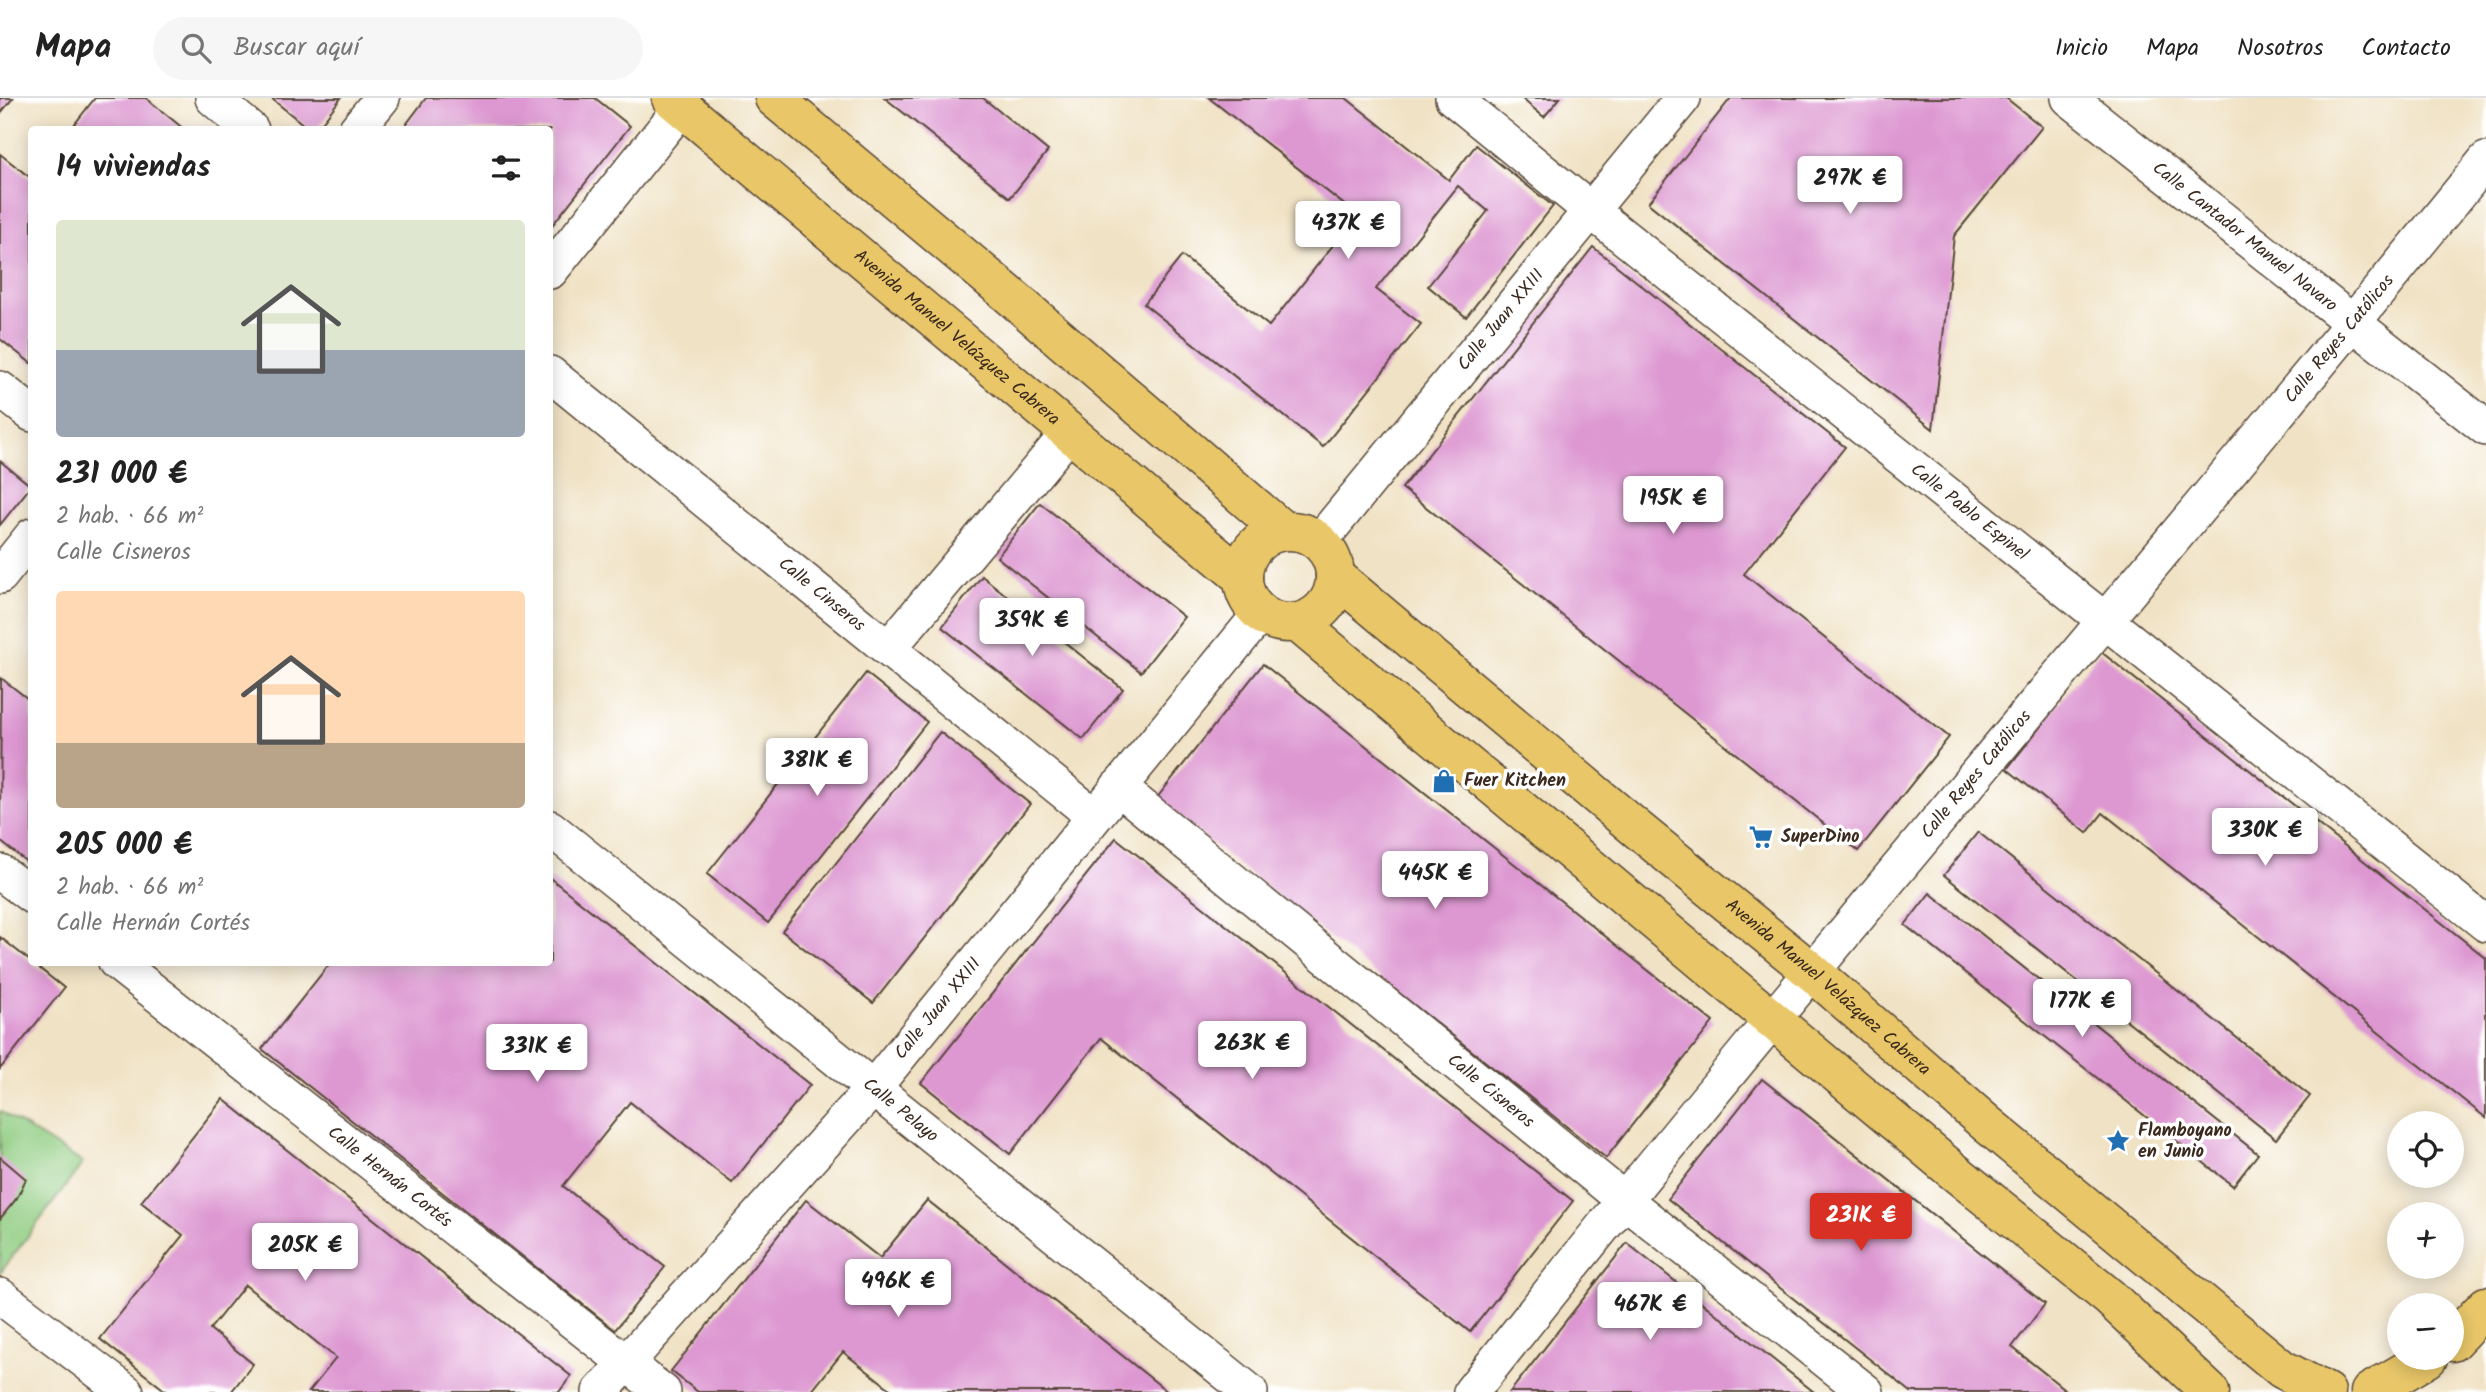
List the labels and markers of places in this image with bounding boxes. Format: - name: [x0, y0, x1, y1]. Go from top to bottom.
- pin: 297K €: [1793, 156, 1907, 216]
- pin: 437K €: [1291, 202, 1405, 261]
- pin: 195K €: [1616, 476, 1730, 536]
- pin: 359K €: [975, 598, 1089, 658]
- pin: 381K €: [760, 738, 874, 798]
- shop icon: Fuer Kitchen: [1430, 767, 1458, 795]
- place label: Fuer Kitchen: [1464, 767, 1566, 796]
- pin: 330K €: [2208, 808, 2322, 868]
- supermarket icon: SuperDino: [1747, 823, 1775, 851]
- place label: SuperDino: [1781, 823, 1860, 852]
- pin: 445K €: [1378, 852, 1492, 911]
- pin: 177K €: [2025, 979, 2139, 1039]
- pin: 263K €: [1195, 1021, 1309, 1081]
- pin: 331K €: [480, 1024, 594, 1084]
- place label: Flamboyano en Junio: [2138, 1117, 2232, 1167]
- place icon: Flamboyano en Junio: [2104, 1127, 2132, 1155]
- pin: 231K €: [1804, 1194, 1918, 1253]
- pin: 205K €: [248, 1224, 362, 1283]
- pin: 496K €: [841, 1260, 955, 1319]
- pin: 467K €: [1593, 1282, 1707, 1342]

